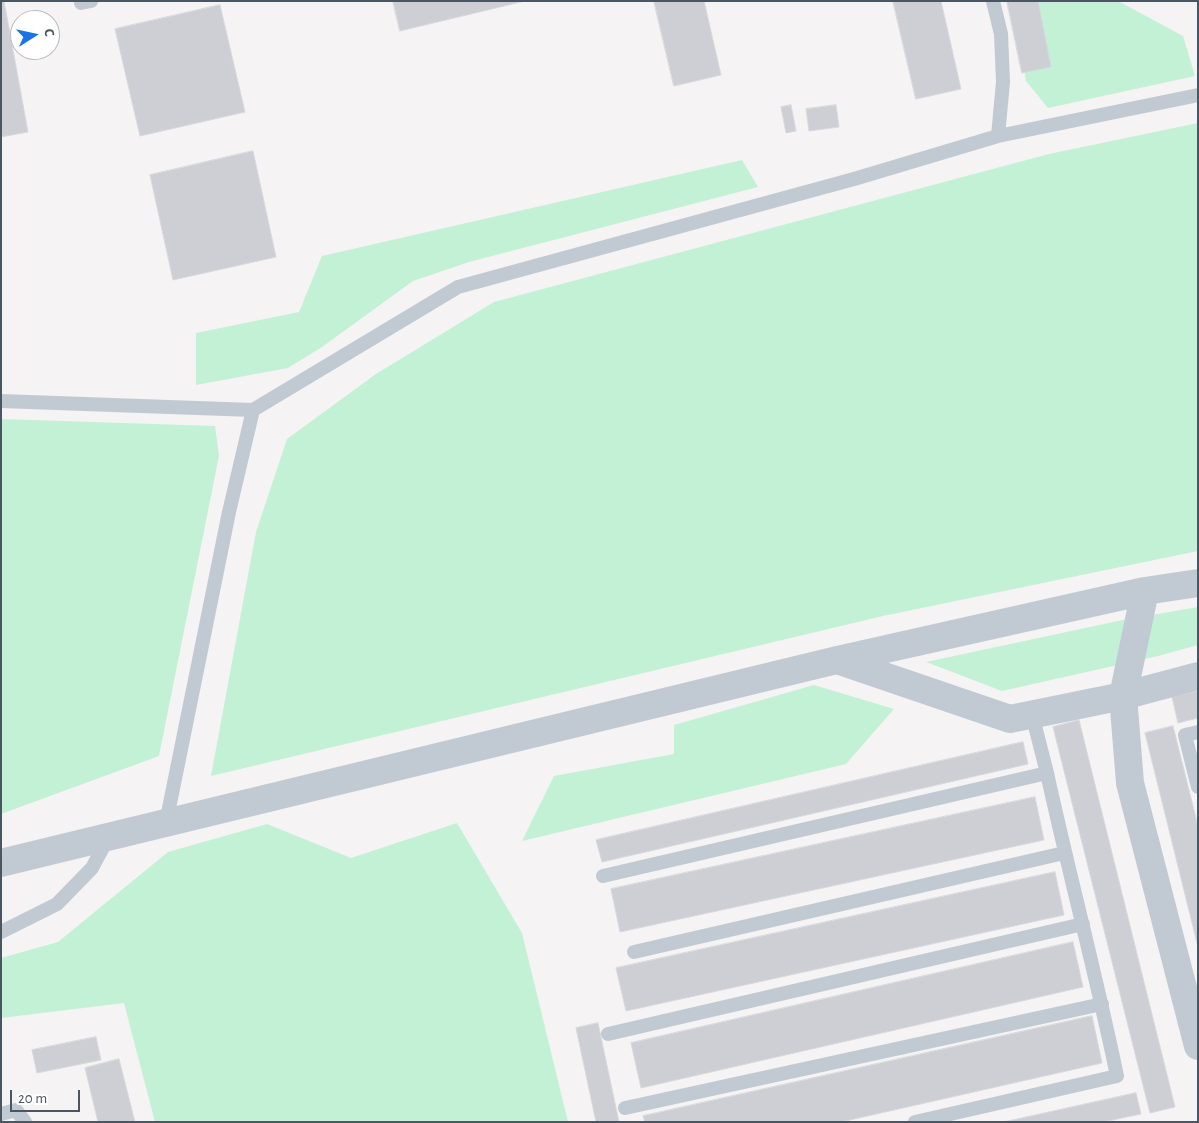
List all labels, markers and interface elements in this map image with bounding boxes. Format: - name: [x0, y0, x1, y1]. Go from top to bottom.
- north arrow: [10, 10, 60, 60]
- text: С: [41, 28, 56, 38]
- scale bar: [12, 1080, 82, 1112]
- text: 20 m: [18, 1091, 47, 1106]

